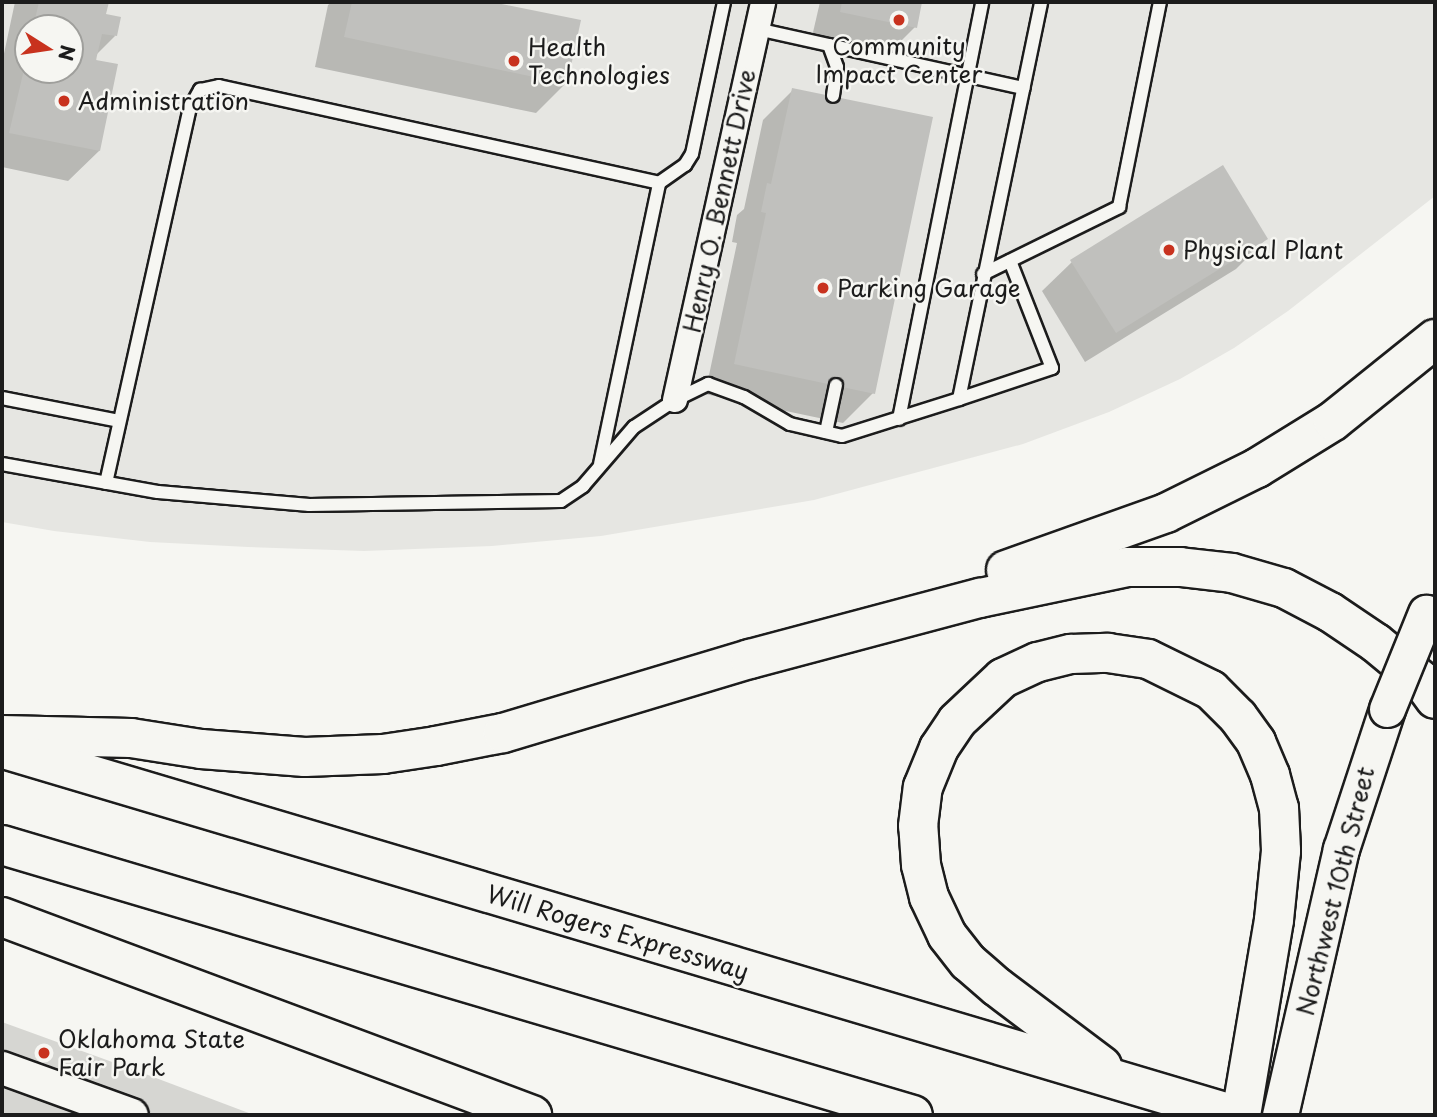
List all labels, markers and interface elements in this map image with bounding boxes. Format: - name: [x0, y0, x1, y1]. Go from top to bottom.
- marker: Community Impact Center: [891, 12, 907, 28]
- north arrow: [14, 14, 84, 84]
- place label: Community Impact Center: [815, 32, 983, 88]
- place label: Health Technologies: [528, 33, 670, 89]
- text: N: [52, 43, 83, 63]
- marker: Health Technologies: [506, 53, 522, 69]
- street label: Henry O. Bennett Drive: [677, 65, 761, 337]
- place label: Administration: [78, 87, 249, 115]
- marker: Administration: [56, 93, 72, 109]
- place label: Physical Plant: [1183, 236, 1344, 264]
- marker: Physical Plant: [1161, 242, 1177, 258]
- place label: Parking Garage: [837, 274, 1021, 302]
- marker: Parking Garage: [815, 280, 831, 296]
- street label: Northwest 10th Street: [1290, 763, 1380, 1019]
- street label: Will Rogers Expressway: [484, 878, 752, 986]
- place label: Oklahoma State Fair Park: [58, 1025, 245, 1081]
- marker: Oklahoma State Fair Park: [36, 1045, 52, 1061]

